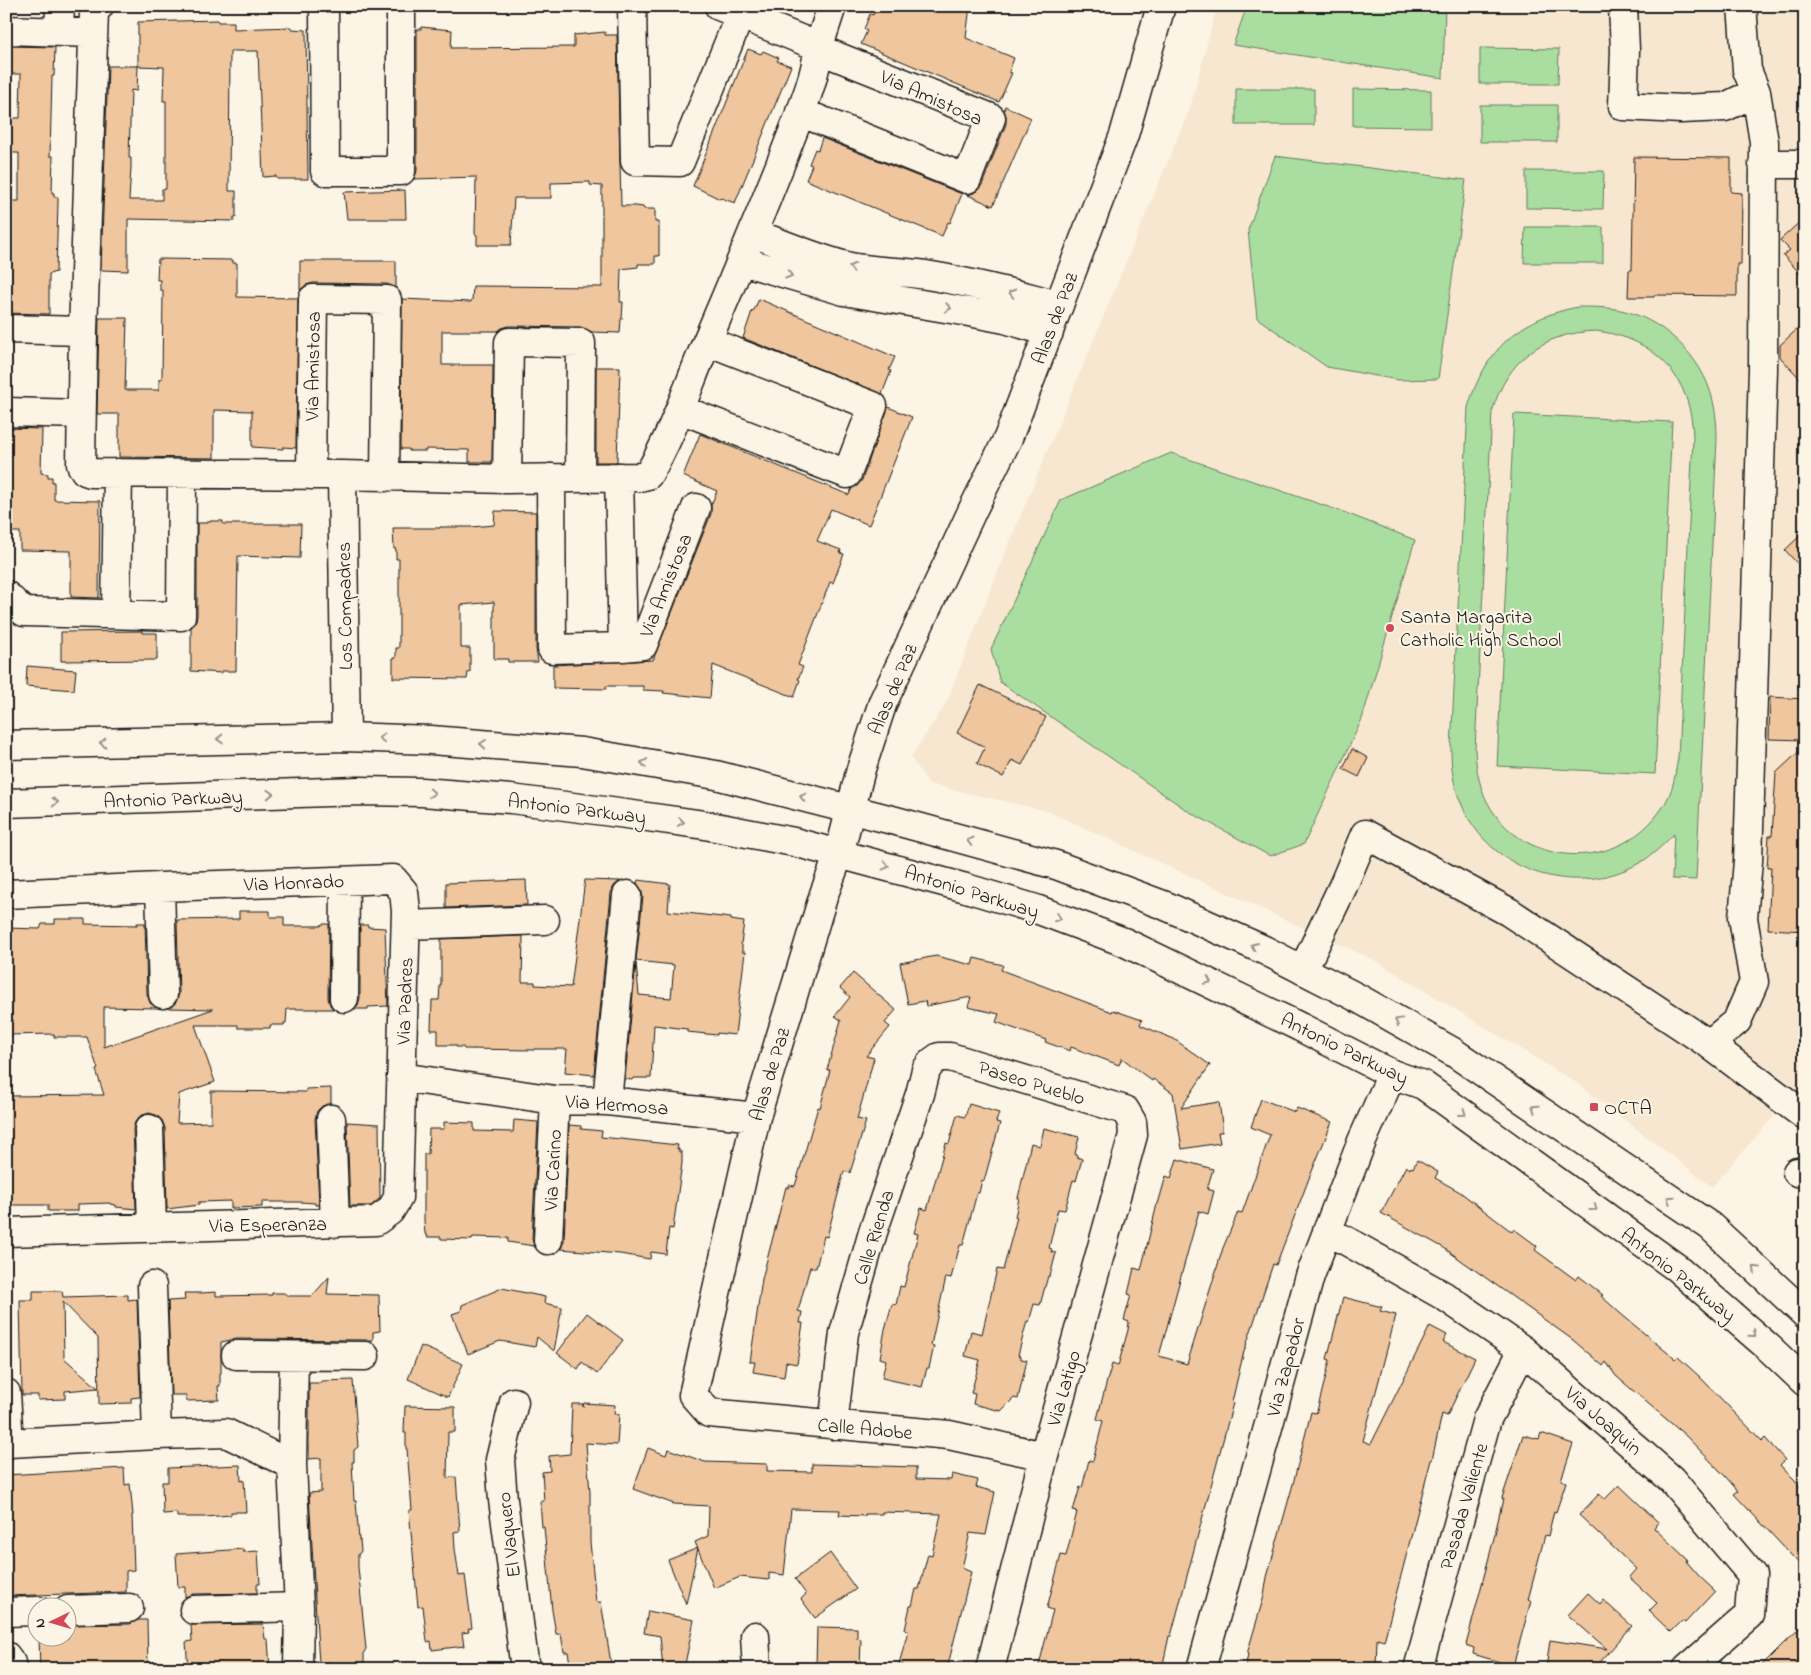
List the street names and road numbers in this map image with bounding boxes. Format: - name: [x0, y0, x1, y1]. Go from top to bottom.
- street label: Via Amistosa: [874, 63, 987, 135]
- street label: Alas de Paz: [1026, 268, 1087, 369]
- street label: Via Amistosa: [299, 311, 330, 422]
- street label: Via Amistosa: [633, 530, 701, 643]
- street label: Los Compadres: [331, 542, 362, 670]
- street label: Alas de Paz: [862, 639, 927, 740]
- street label: Antonio Parkway: [103, 784, 243, 817]
- street label: Antonio Parkway: [506, 788, 648, 833]
- street label: Antonio Parkway: [900, 859, 1042, 928]
- street label: Via Honrado: [242, 868, 345, 901]
- street label: Via Padres: [390, 957, 423, 1046]
- street label: Antonio Parkway: [1275, 1007, 1413, 1094]
- street label: Alas de Paz: [743, 1024, 800, 1125]
- street label: Paseo Pueblo: [974, 1054, 1088, 1114]
- street label: Via Hermosa: [563, 1088, 669, 1125]
- street label: Via Carino: [538, 1129, 571, 1213]
- street label: Calle Rienda: [847, 1187, 904, 1289]
- street label: Via Esperanza: [208, 1211, 327, 1242]
- street label: Antonio Parkway: [1614, 1222, 1741, 1330]
- street label: Via Zapador: [1260, 1314, 1315, 1421]
- street label: Via Latigo: [1040, 1347, 1091, 1431]
- street label: Via Joaquin: [1557, 1379, 1647, 1464]
- street label: Calle Adobe: [816, 1412, 914, 1449]
- street label: Pasada Valiente: [1433, 1440, 1497, 1574]
- street label: El Vaquero: [491, 1490, 530, 1579]

